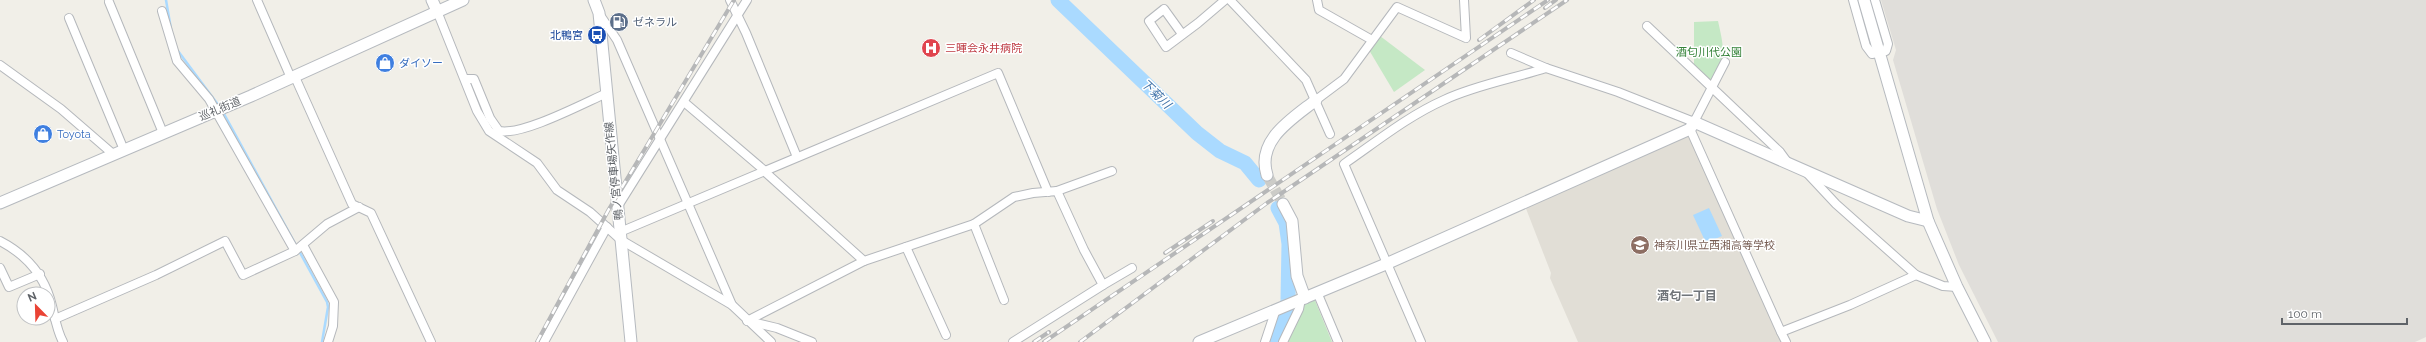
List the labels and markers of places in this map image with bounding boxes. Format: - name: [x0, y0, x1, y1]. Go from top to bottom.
- fuel station icon: ゼネラル: [608, 11, 630, 33]
- place label: ゼネラル: [633, 16, 677, 29]
- bus stop icon: 北鴨宮: [586, 24, 608, 46]
- place label: 北鴨宮: [550, 29, 583, 42]
- hospital icon: 三暉会永井病院: [920, 37, 942, 59]
- place label: 三暉会永井病院: [945, 42, 1022, 55]
- shop icon: ダイソー: [374, 52, 396, 74]
- place label: ダイソー: [399, 57, 443, 70]
- shop icon: Toyota: [32, 123, 54, 145]
- place label: Toyota: [57, 128, 91, 141]
- school or university icon: 神奈川県立西湘高等学校: [1629, 234, 1651, 256]
- place label: 神奈川県立西湘高等学校: [1654, 239, 1775, 252]

